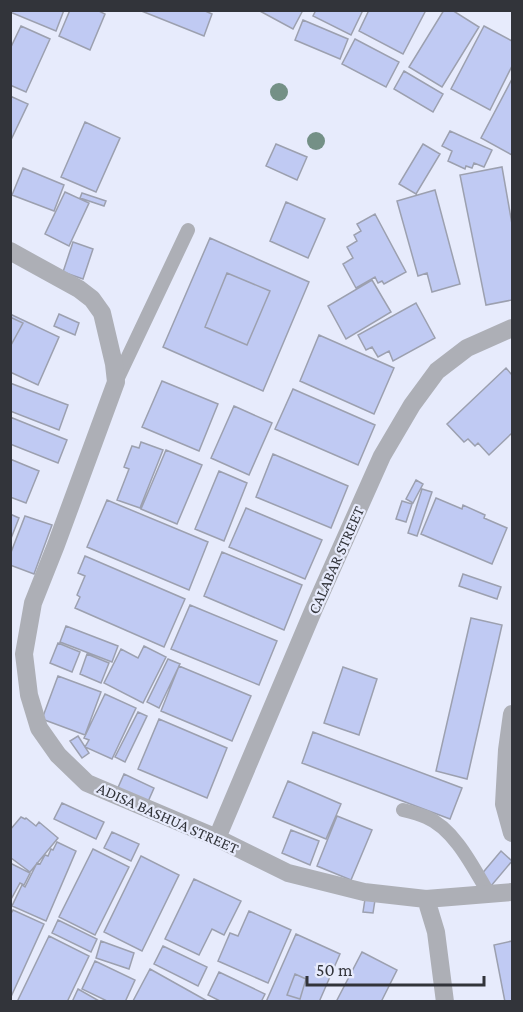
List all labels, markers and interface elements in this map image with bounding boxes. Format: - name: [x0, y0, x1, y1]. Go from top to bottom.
- street label: CALABAR STREET: [305, 503, 368, 616]
- street label: ADISA BASHUA STREET: [95, 779, 242, 857]
- scale bar: [307, 949, 484, 987]
- text: 50 m: [316, 960, 353, 980]

